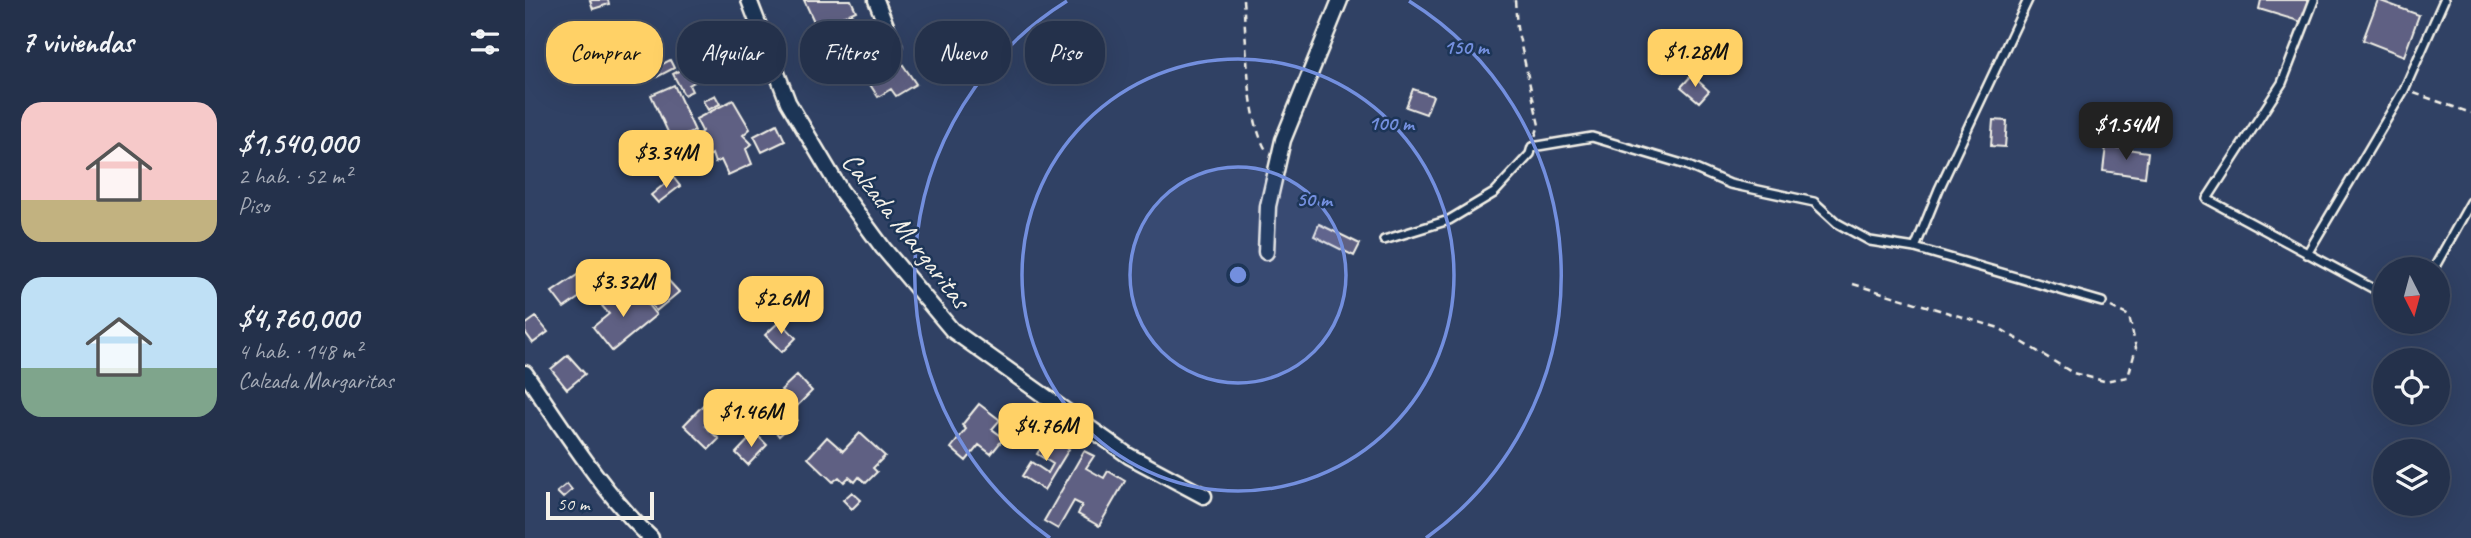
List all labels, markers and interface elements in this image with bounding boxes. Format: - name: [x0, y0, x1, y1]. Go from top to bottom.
- chip: Comprar: [546, 21, 663, 84]
- chip: Alquilar: [677, 21, 786, 84]
- chip: Filtros: [800, 21, 901, 84]
- chip: Nuevo: [915, 21, 1011, 84]
- chip: Piso: [1025, 21, 1105, 84]
- text: 7 viviendas: [21, 23, 133, 61]
- icon: filters: [466, 23, 504, 61]
- pin: $1.28M: [1638, 29, 1752, 89]
- text: 150 m: [1443, 34, 1491, 60]
- text: $1.28M: [1664, 37, 1726, 66]
- pin: $1.54M: [2069, 102, 2183, 162]
- text: 100 m: [1368, 110, 1416, 136]
- text: $1.54M: [2095, 110, 2157, 139]
- text: $1,540,000: [238, 124, 357, 162]
- icon: home: [77, 130, 161, 214]
- pin: $3.34M: [609, 130, 723, 190]
- text: $3.34M: [635, 138, 697, 167]
- street label: Calzada Margaritas: [834, 145, 980, 318]
- text: 2 hab. · 52 m²: [238, 162, 351, 191]
- text: 50 m: [1296, 186, 1334, 212]
- text: Piso: [238, 191, 269, 220]
- north arrow: [2373, 257, 2450, 334]
- map controls: [2373, 257, 2450, 516]
- pin: $3.32M: [566, 260, 680, 319]
- centre of rings: [1226, 263, 1250, 287]
- text: $3.32M: [592, 267, 654, 296]
- pin: $2.6M: [732, 276, 830, 336]
- text: $2.6M: [755, 284, 807, 313]
- text: $4,760,000: [238, 299, 358, 337]
- icon: home: [77, 305, 161, 389]
- text: 4 hab. · 148 m²: [238, 337, 362, 366]
- button: locate: [2373, 348, 2450, 425]
- text: Calzada Margaritas: [238, 366, 394, 395]
- pin: $1.46M: [694, 390, 808, 449]
- text: $1.46M: [719, 397, 783, 426]
- pin: $4.76M: [989, 404, 1103, 463]
- text: $4.76M: [1014, 411, 1078, 440]
- button: layers: [2373, 439, 2450, 516]
- scale bar: [546, 489, 655, 521]
- text: 50 m: [557, 492, 589, 516]

